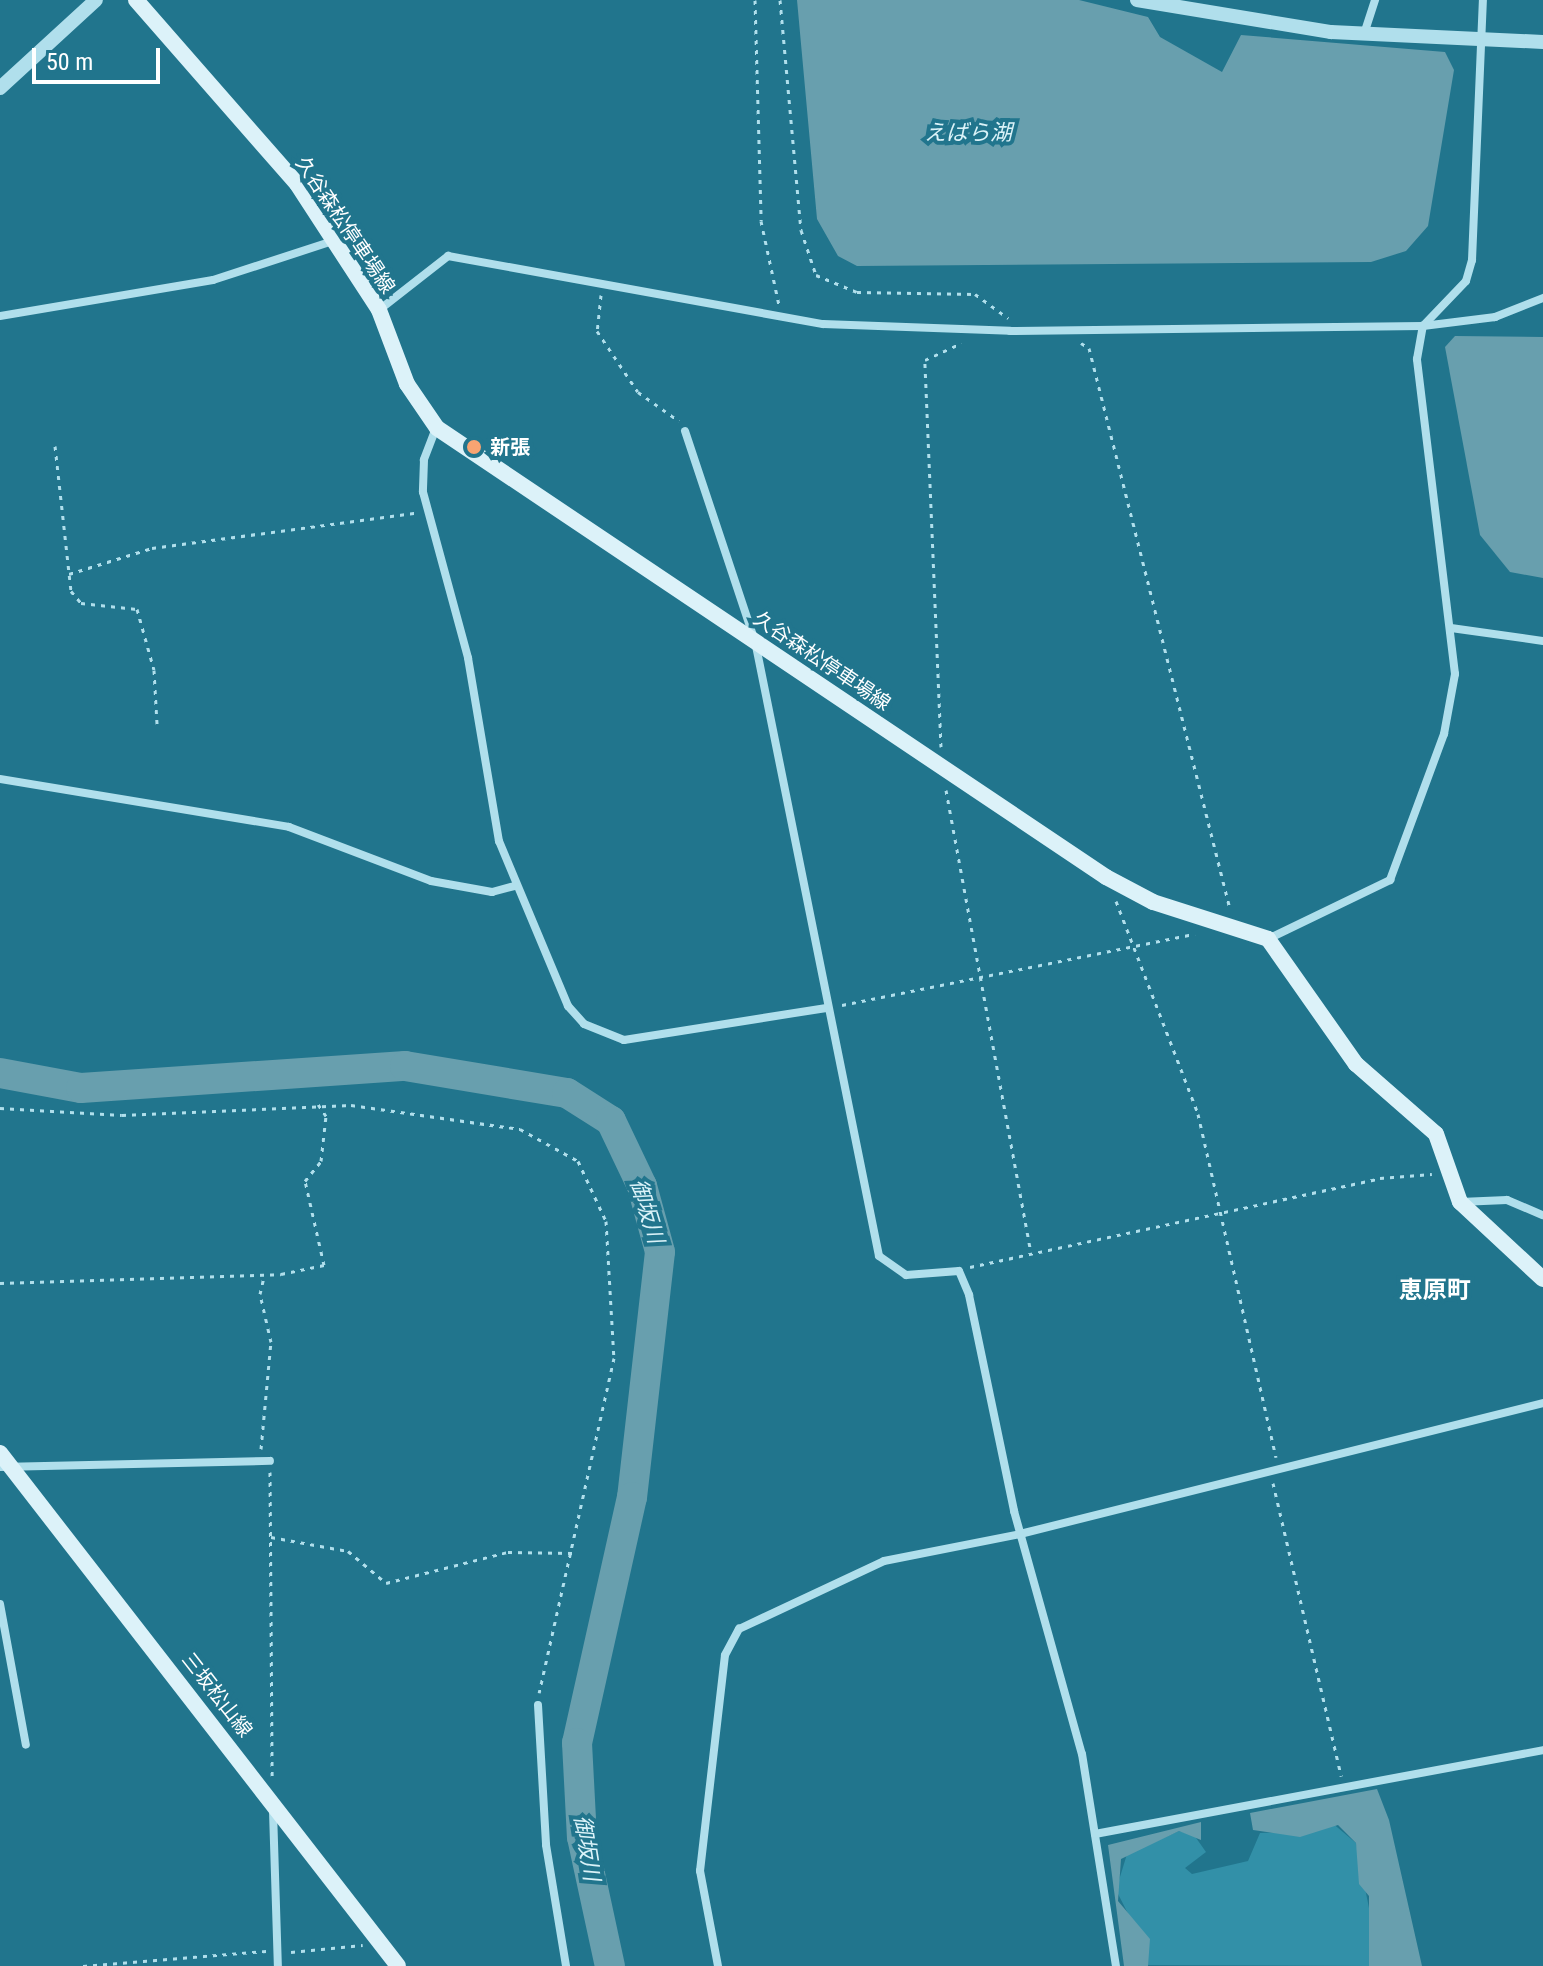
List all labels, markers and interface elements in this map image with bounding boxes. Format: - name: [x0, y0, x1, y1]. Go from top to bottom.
- scale bar: [36, 32, 164, 82]
- text: 50 m: [46, 48, 93, 76]
- water label: えばら湖: [924, 120, 1012, 146]
- street label: 久谷森松停車場線: [290, 152, 400, 298]
- place label: 新張: [490, 435, 530, 459]
- marker: 新張: [465, 438, 483, 456]
- street label: 久谷森松停車場線: [749, 606, 895, 716]
- water label: 御坂川: [625, 1176, 669, 1246]
- district label: 恵原町: [1399, 1277, 1471, 1305]
- street label: 三坂松山線: [177, 1648, 257, 1742]
- water label: 御坂川: [569, 1813, 605, 1883]

